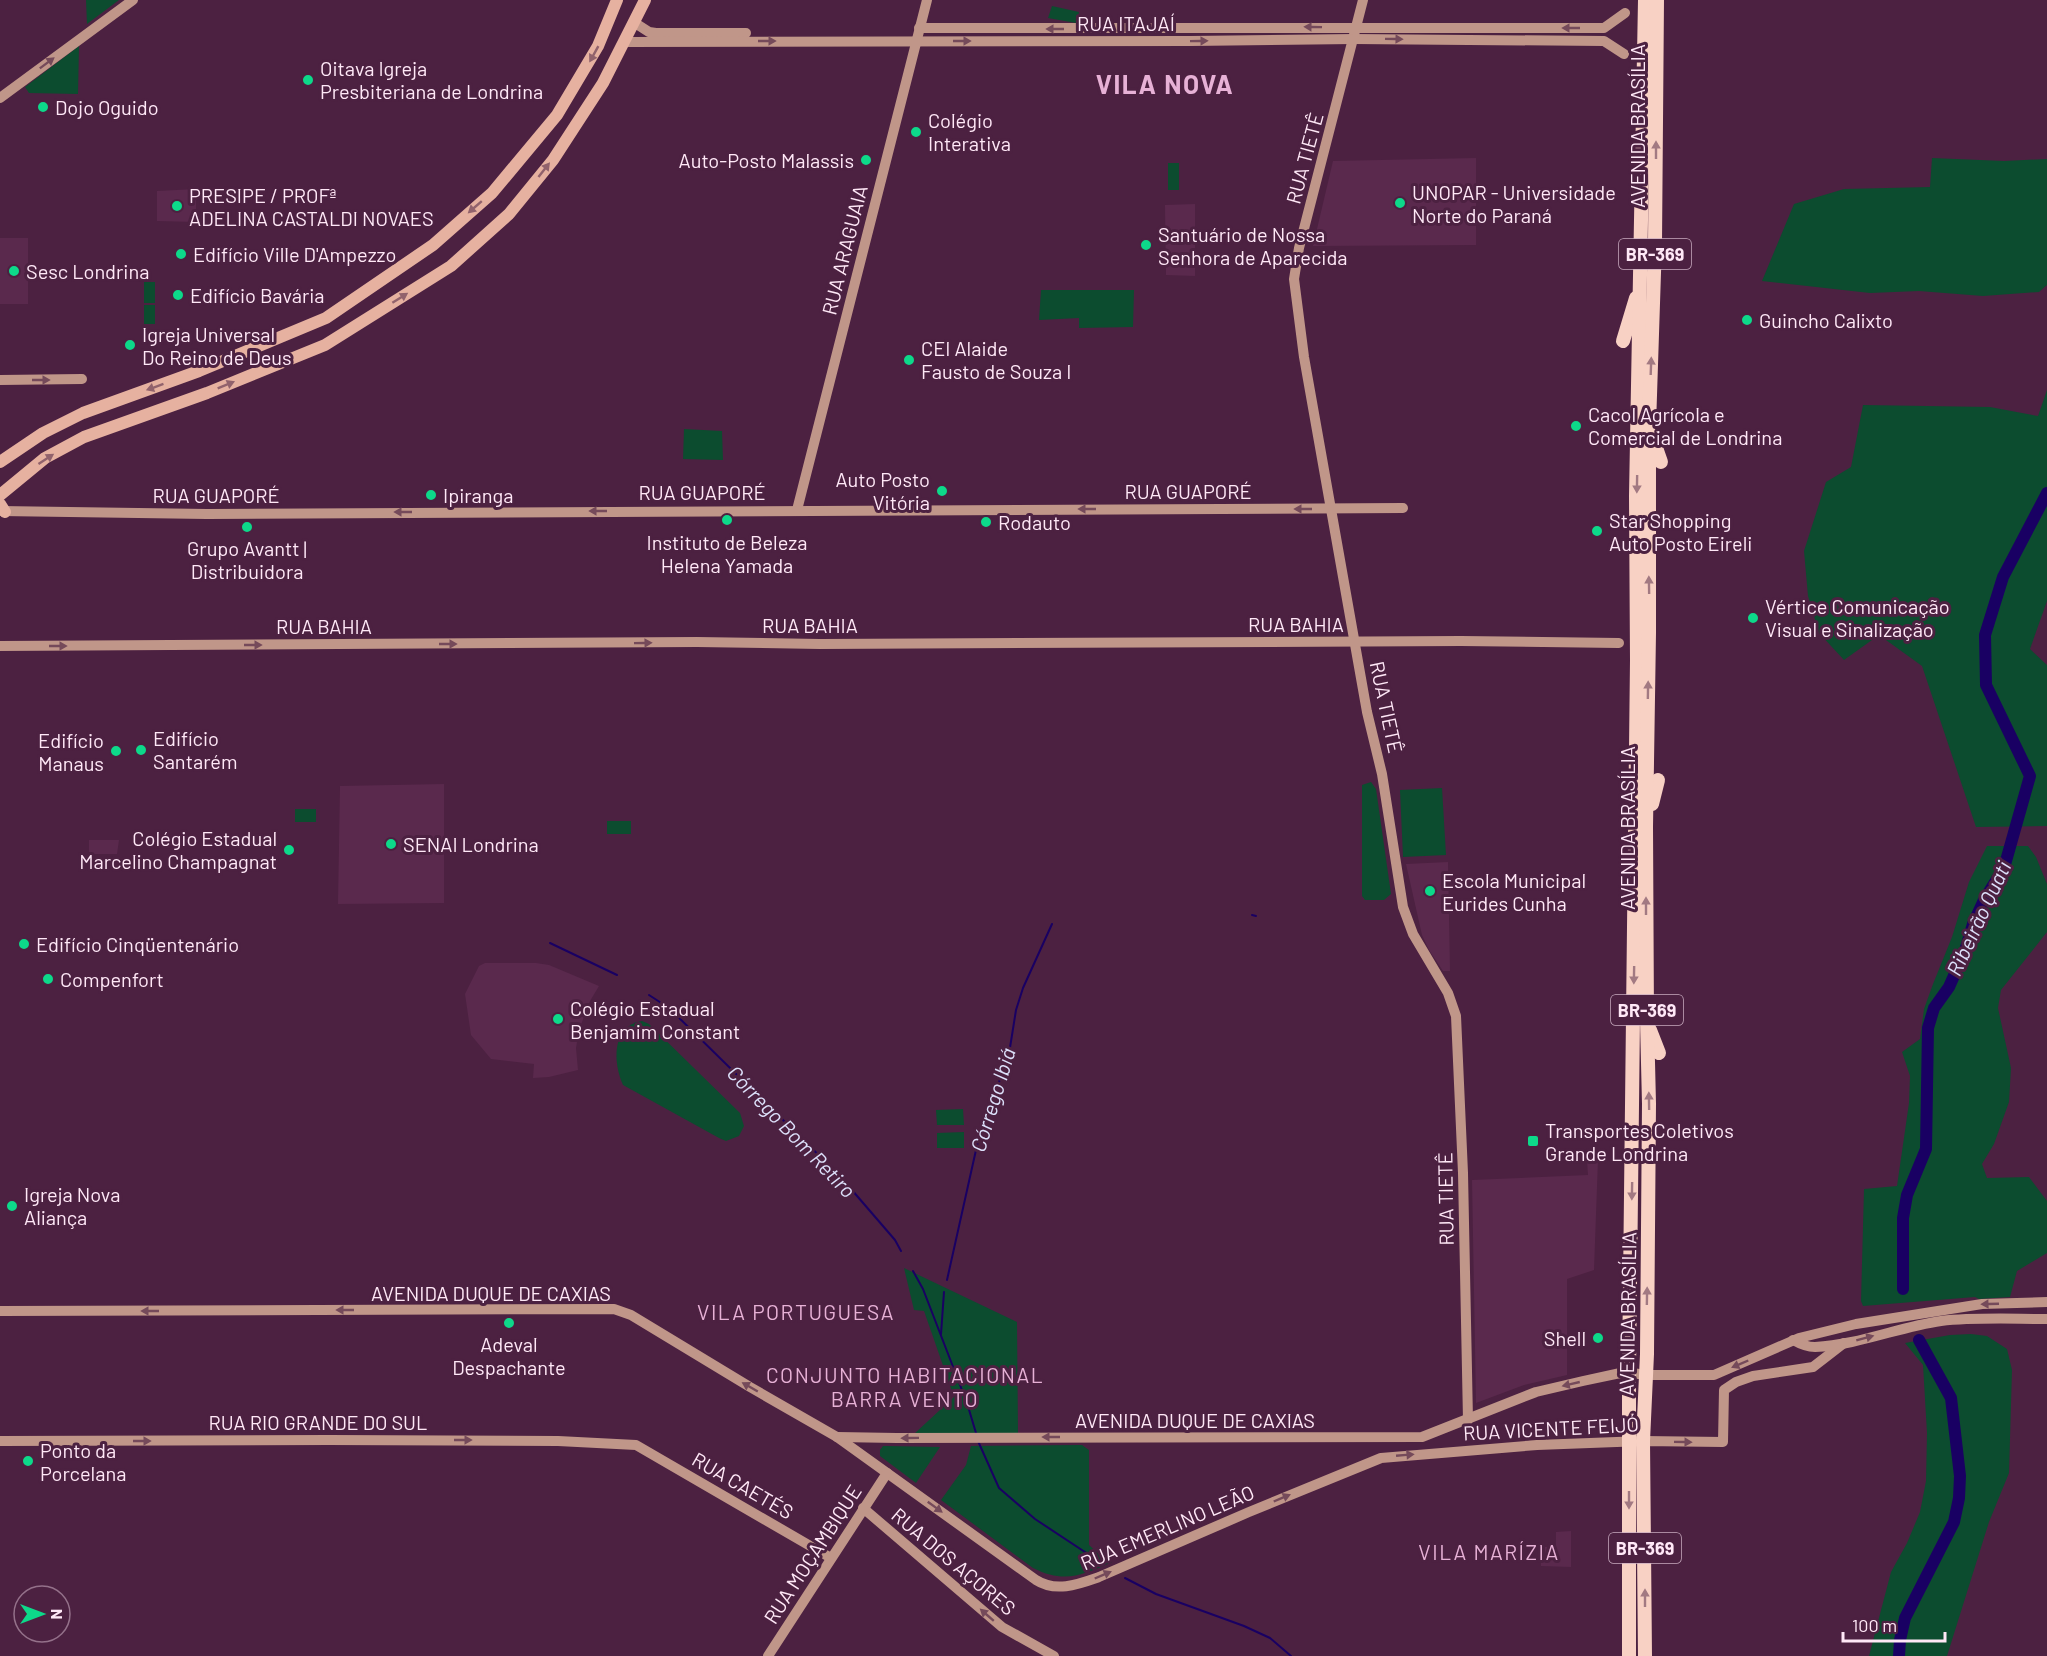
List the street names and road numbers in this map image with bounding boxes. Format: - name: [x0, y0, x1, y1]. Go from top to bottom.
- street label: RUA ITAJAÍ: [1077, 11, 1175, 35]
- street label: AVENIDA BRASÍLIA: [1625, 44, 1649, 208]
- street label: RUA TIETÊ: [1280, 110, 1328, 206]
- street label: RUA ARAGUAIA: [816, 183, 872, 317]
- road number: BR-369: [1619, 239, 1691, 269]
- street label: RUA GUAPORÉ: [1125, 479, 1252, 503]
- street label: RUA GUAPORÉ: [639, 480, 766, 504]
- street label: RUA GUAPORÉ: [153, 483, 280, 507]
- street label: RUA BAHIA: [1248, 612, 1344, 636]
- street label: RUA BAHIA: [762, 613, 858, 637]
- street label: RUA BAHIA: [276, 614, 372, 638]
- street label: RUA TIETÊ: [1366, 659, 1408, 755]
- street label: AVENIDA BRASÍLIA: [1615, 746, 1639, 910]
- road number: BR-369: [1611, 995, 1683, 1025]
- street label: RUA TIETÊ: [1432, 1152, 1458, 1246]
- street label: AVENIDA BRASÍLIA: [1614, 1232, 1640, 1396]
- street label: AVENIDA DUQUE DE CAXIAS: [371, 1281, 611, 1305]
- street label: AVENIDA DUQUE DE CAXIAS: [1075, 1408, 1315, 1432]
- street label: RUA RIO GRANDE DO SUL: [209, 1410, 427, 1434]
- street label: RUA VICENTE FEIJÓ: [1462, 1411, 1640, 1445]
- street label: RUA CAETÉS: [688, 1446, 798, 1524]
- street label: RUA MOÇAMBIQUE: [758, 1480, 866, 1628]
- street label: RUA EMERLINO LEÃO: [1077, 1480, 1257, 1574]
- street label: RUA DOS AÇORES: [887, 1502, 1021, 1620]
- road number: BR-369: [1609, 1533, 1681, 1563]

